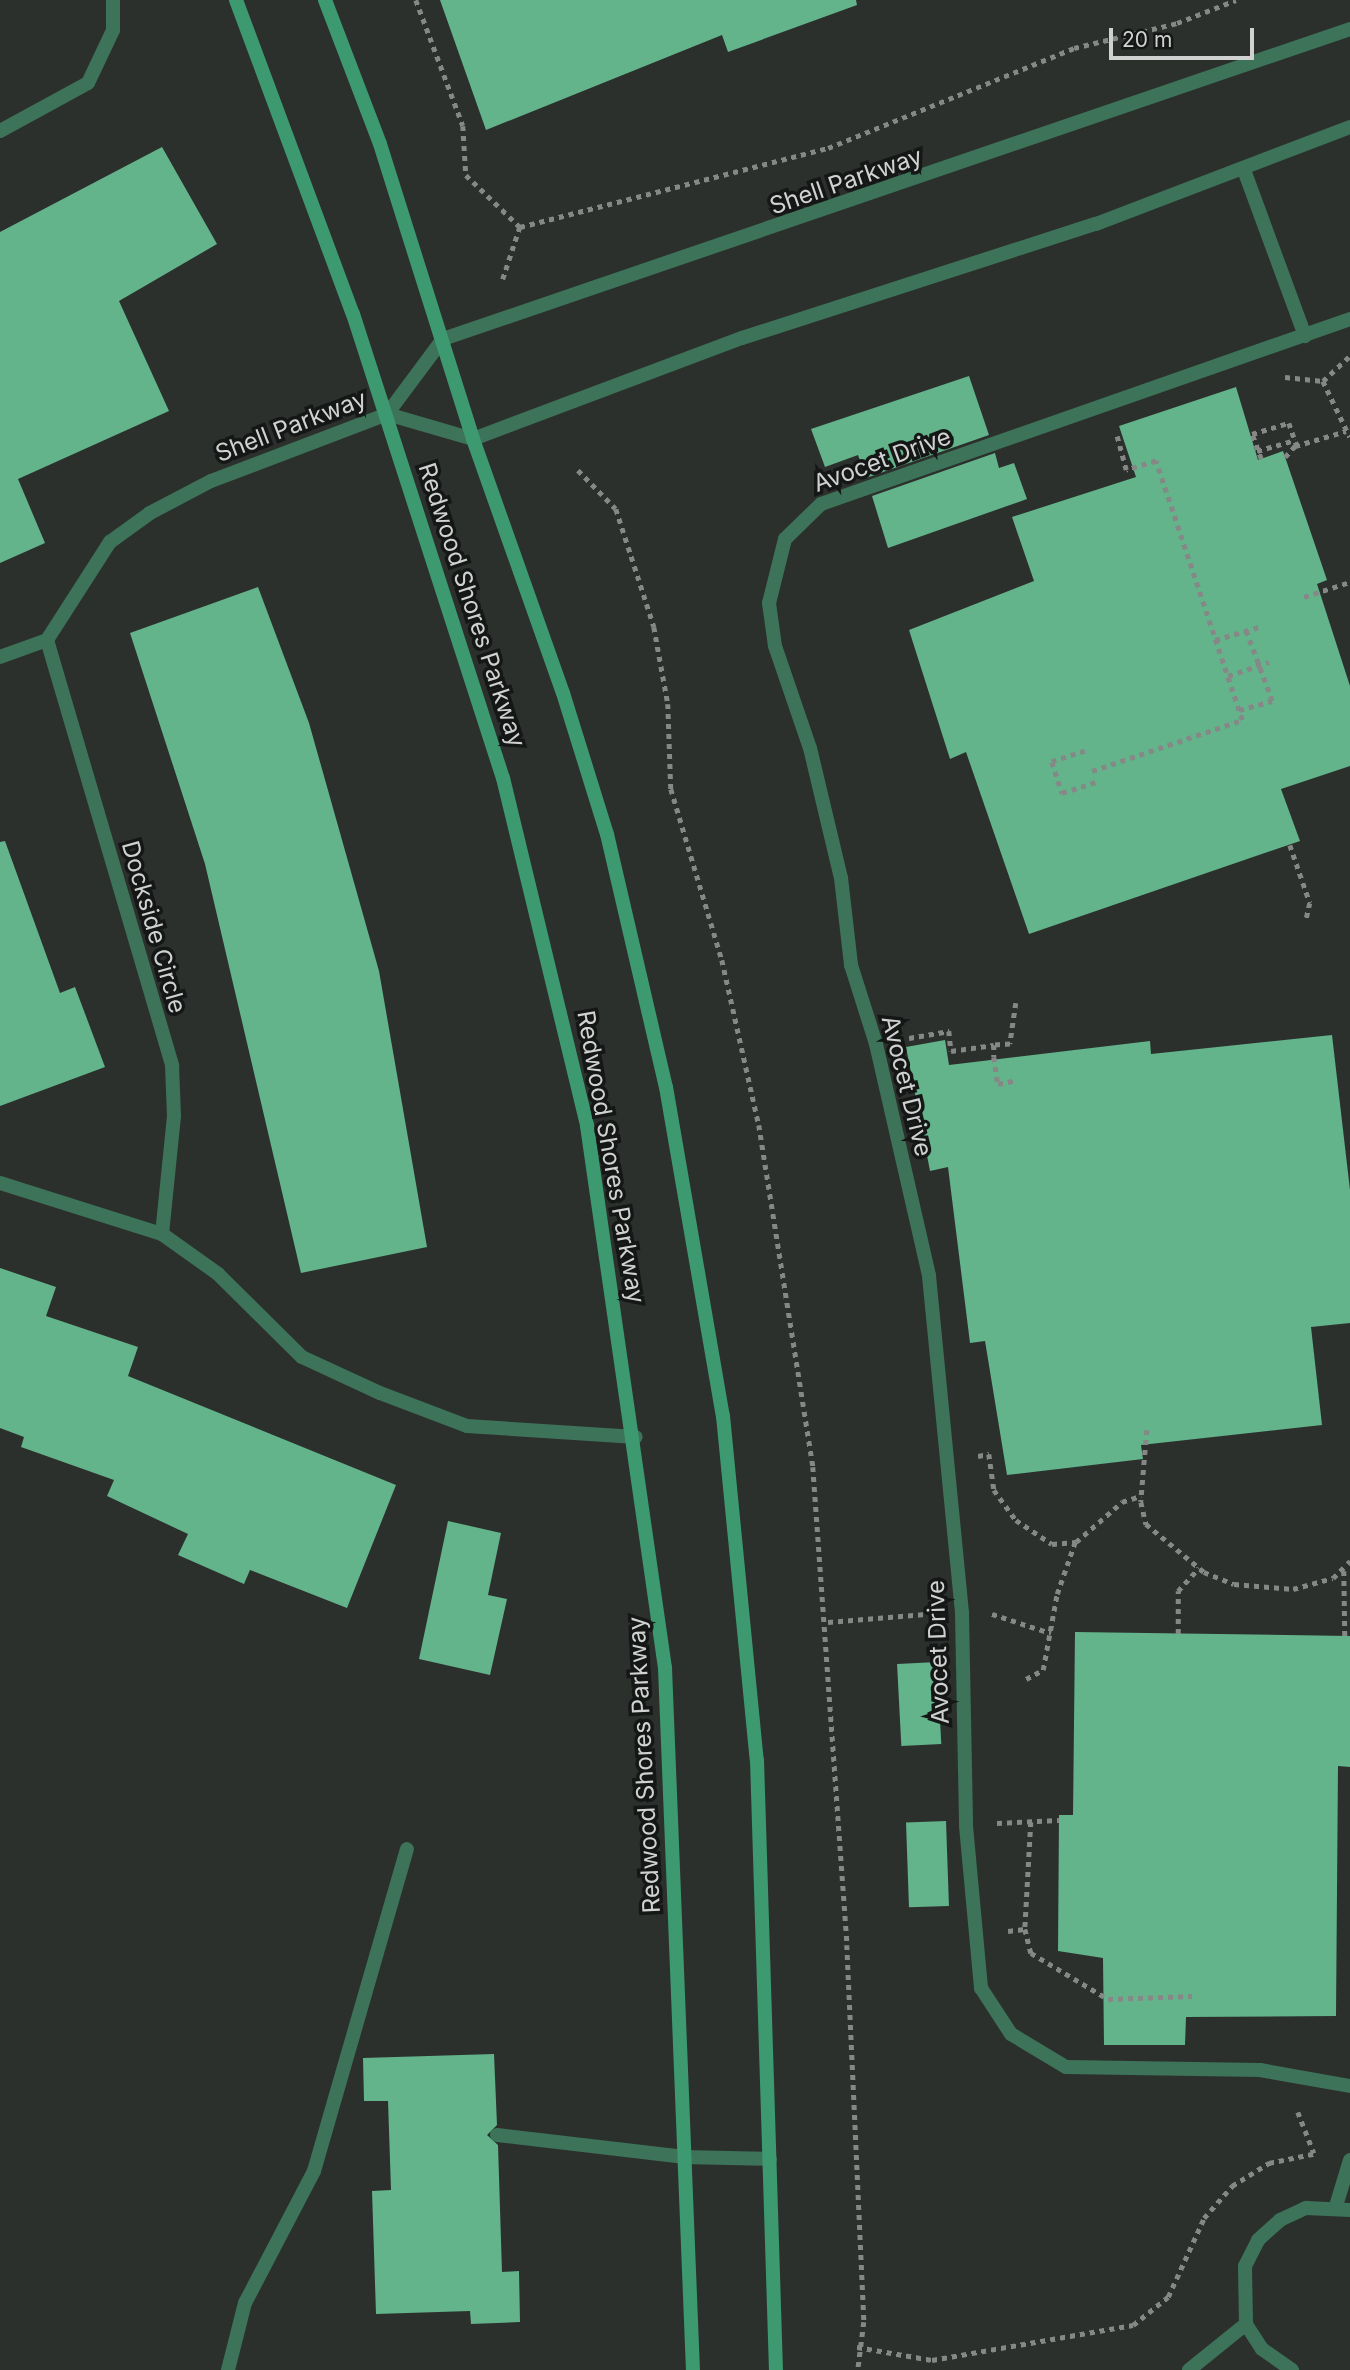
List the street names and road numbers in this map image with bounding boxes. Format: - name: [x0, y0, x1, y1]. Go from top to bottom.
- street label: Shell Parkway: [766, 141, 926, 221]
- street label: Shell Parkway: [211, 384, 371, 468]
- street label: Avocet Drive: [809, 422, 955, 498]
- street label: Redwood Shores Parkway: [412, 459, 532, 751]
- street label: Dockside Circle: [116, 837, 192, 1017]
- street label: Redwood Shores Parkway: [571, 1008, 651, 1306]
- street label: Avocet Drive: [876, 1013, 938, 1159]
- street label: Avocet Drive: [921, 1579, 955, 1725]
- street label: Redwood Shores Parkway: [622, 1616, 666, 1914]

